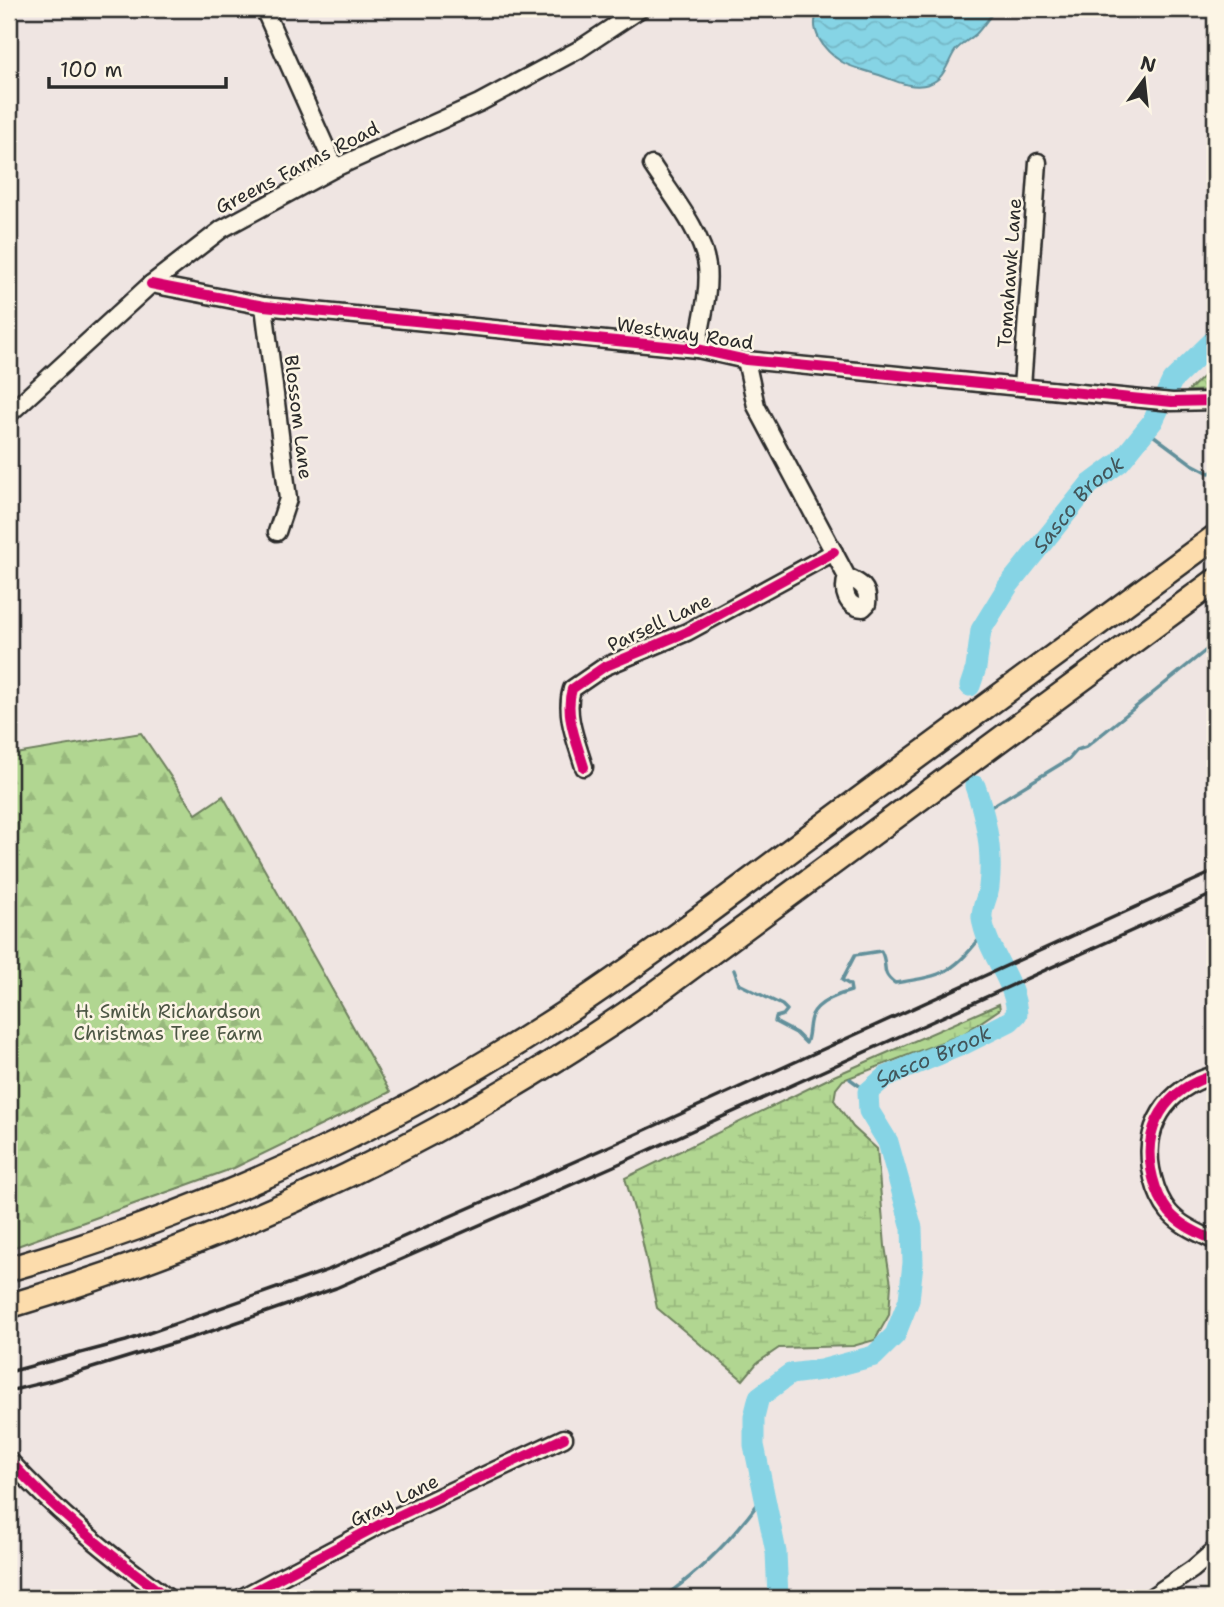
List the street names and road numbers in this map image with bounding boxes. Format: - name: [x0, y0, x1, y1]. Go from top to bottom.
- street label: Greens Farms Road: [211, 115, 383, 220]
- street label: Tomahawk Lane: [992, 197, 1027, 349]
- street label: Westway Road: [615, 312, 755, 355]
- street label: Blossom Lane: [278, 353, 319, 481]
- street label: Parsell Lane: [603, 588, 715, 657]
- street label: Gray Lane: [346, 1468, 443, 1533]

